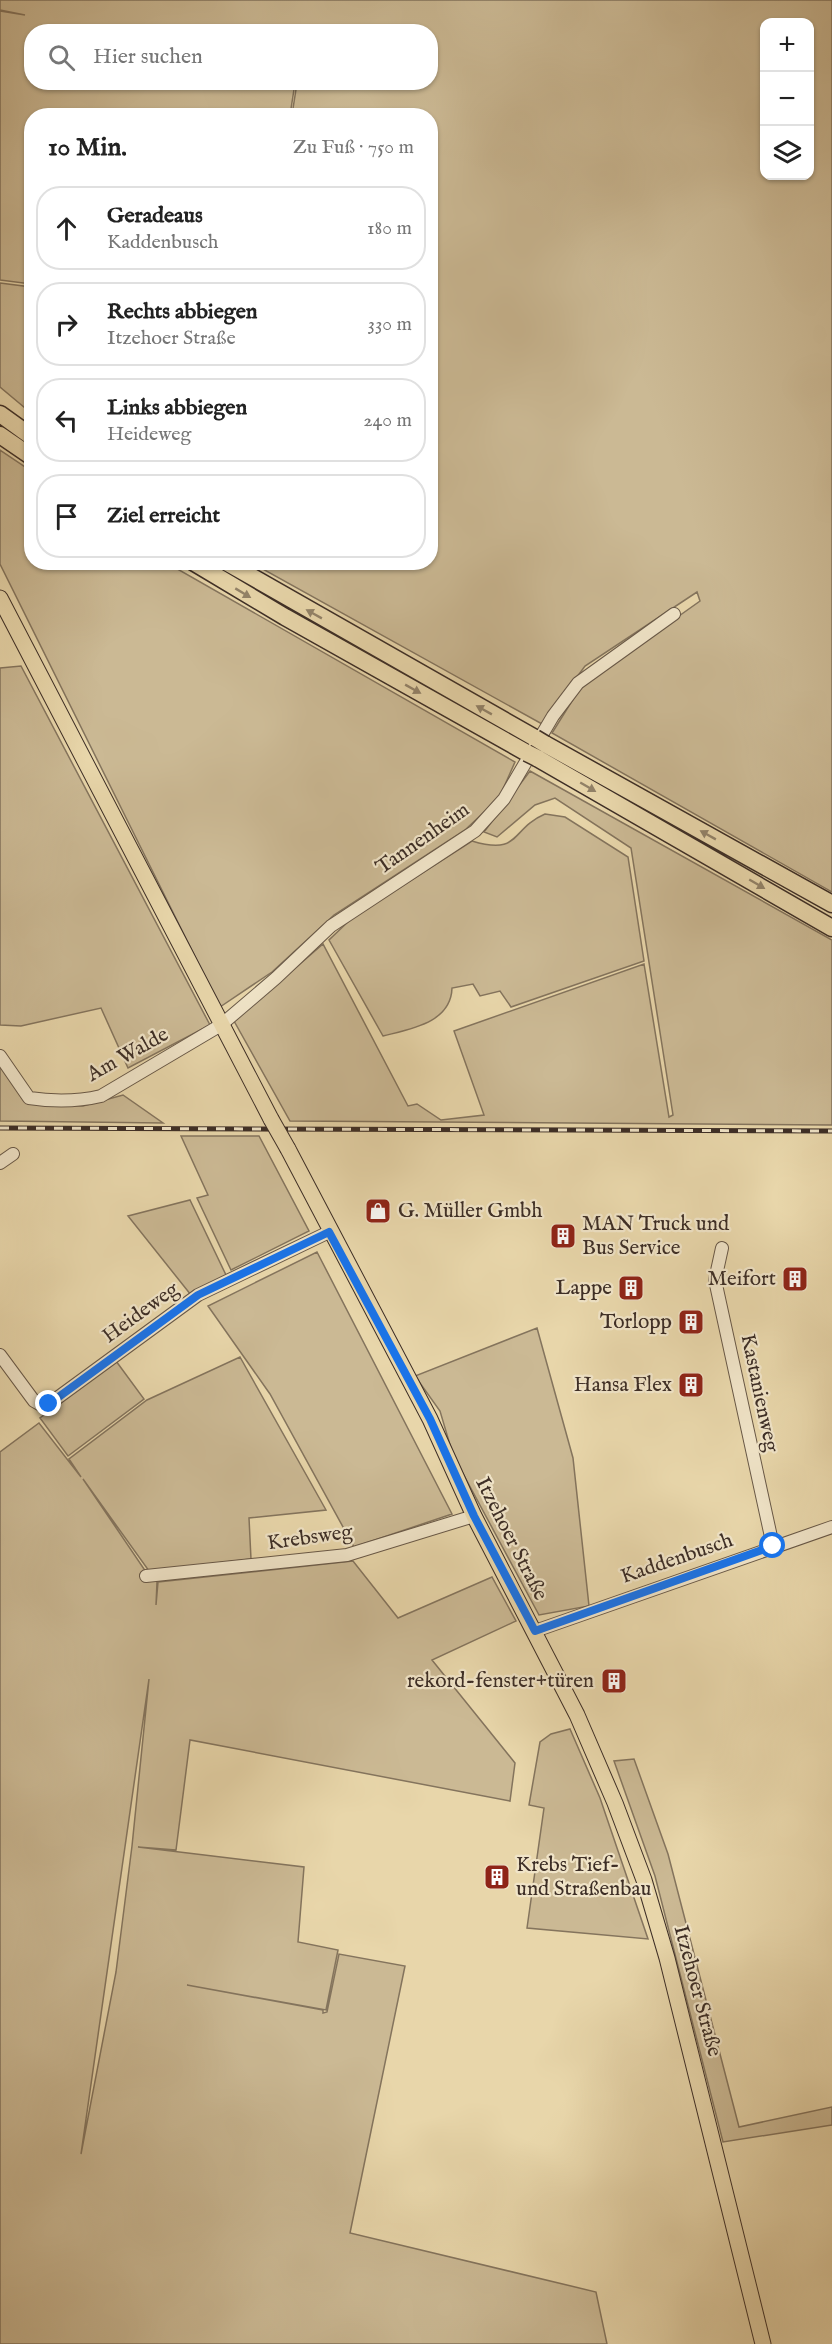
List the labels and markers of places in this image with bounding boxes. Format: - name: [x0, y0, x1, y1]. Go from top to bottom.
- shop icon: G. Müller Gmbh: [363, 1196, 393, 1226]
- place label: G. Müller Gmbh: [398, 1198, 542, 1225]
- place label: MAN Truck und Bus Service: [582, 1211, 730, 1262]
- building icon: MAN Truck und Bus Service: [548, 1221, 578, 1251]
- building icon: Meifort: [780, 1264, 810, 1294]
- place label: Meifort: [708, 1266, 776, 1293]
- building icon: Lappe: [616, 1273, 646, 1303]
- place label: Lappe: [556, 1275, 612, 1302]
- building icon: Torlopp: [676, 1307, 706, 1337]
- place label: Torlopp: [600, 1309, 672, 1336]
- building icon: Hansa Flex: [676, 1370, 706, 1400]
- place label: Hansa Flex: [574, 1372, 672, 1399]
- building icon: rekord-fenster+türen: [599, 1666, 629, 1696]
- place label: rekord-fenster+türen: [407, 1668, 594, 1695]
- place label: Krebs Tief- und Straßenbau: [516, 1852, 652, 1903]
- building icon: Krebs Tief- und Straßenbau: [482, 1862, 512, 1892]

